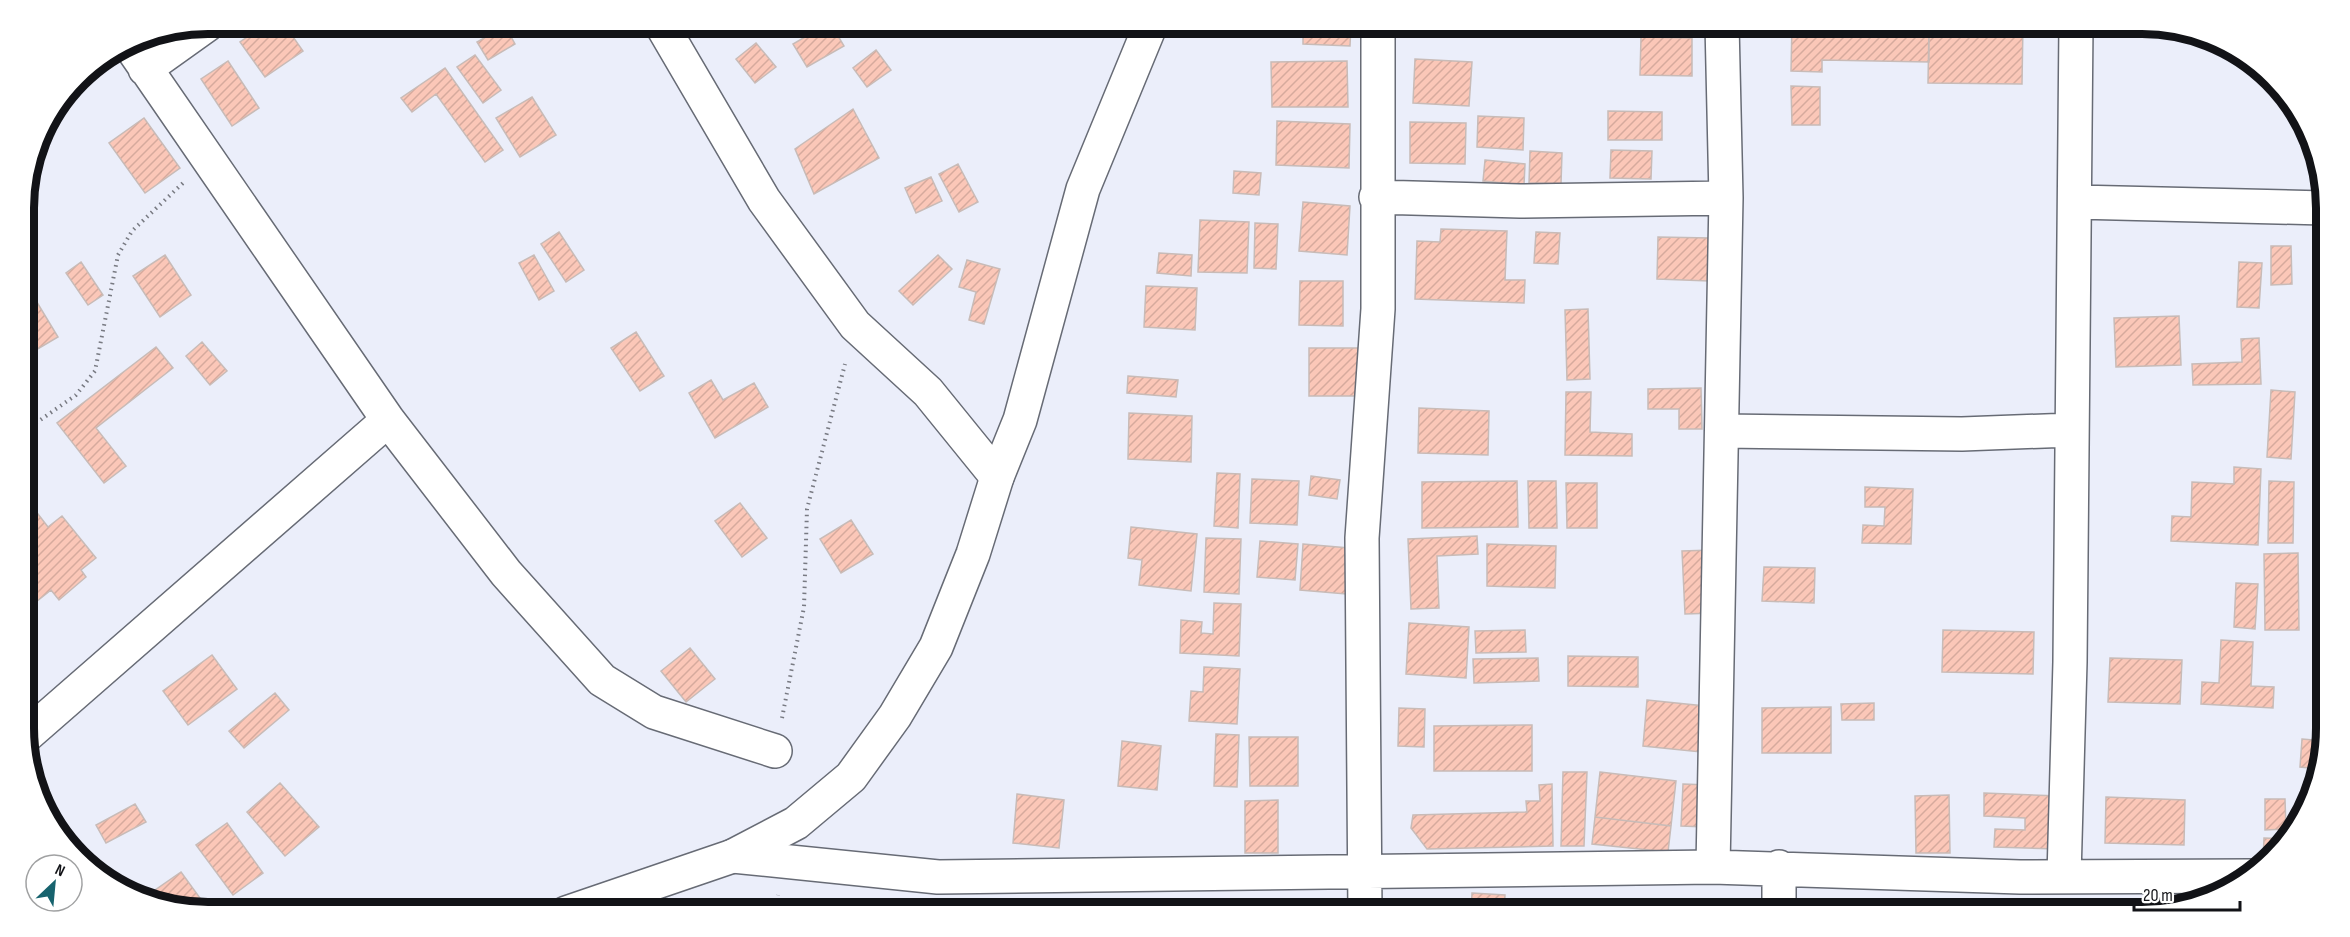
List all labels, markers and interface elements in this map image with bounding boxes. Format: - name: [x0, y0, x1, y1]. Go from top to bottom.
- north arrow: [24, 853, 84, 913]
- text: N: [52, 860, 68, 881]
- scale bar: [2134, 874, 2240, 912]
- text: 20 m: [2143, 885, 2173, 906]

